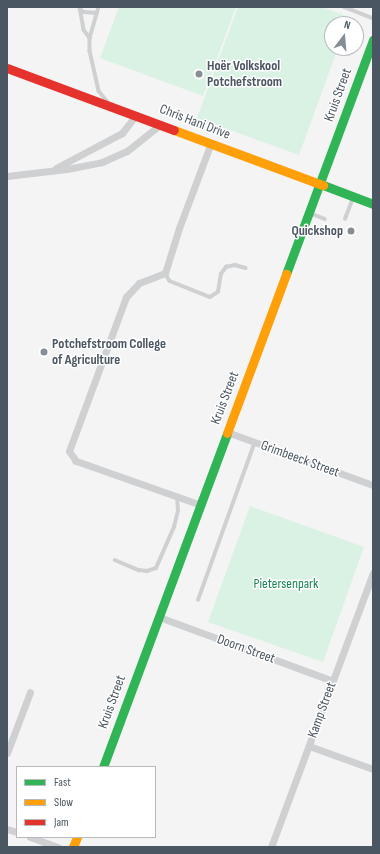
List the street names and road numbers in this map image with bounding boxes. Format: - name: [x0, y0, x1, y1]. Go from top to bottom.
- street label: Kruis Street: [321, 66, 355, 124]
- street label: Chris Hani Drive: [157, 101, 233, 143]
- street label: Kruis Street: [207, 369, 243, 427]
- street label: Grimbeeck Street: [258, 437, 342, 481]
- street label: Doorn Street: [215, 631, 277, 667]
- street label: Kruis Street: [95, 673, 129, 731]
- street label: Kamp Street: [304, 680, 340, 740]

